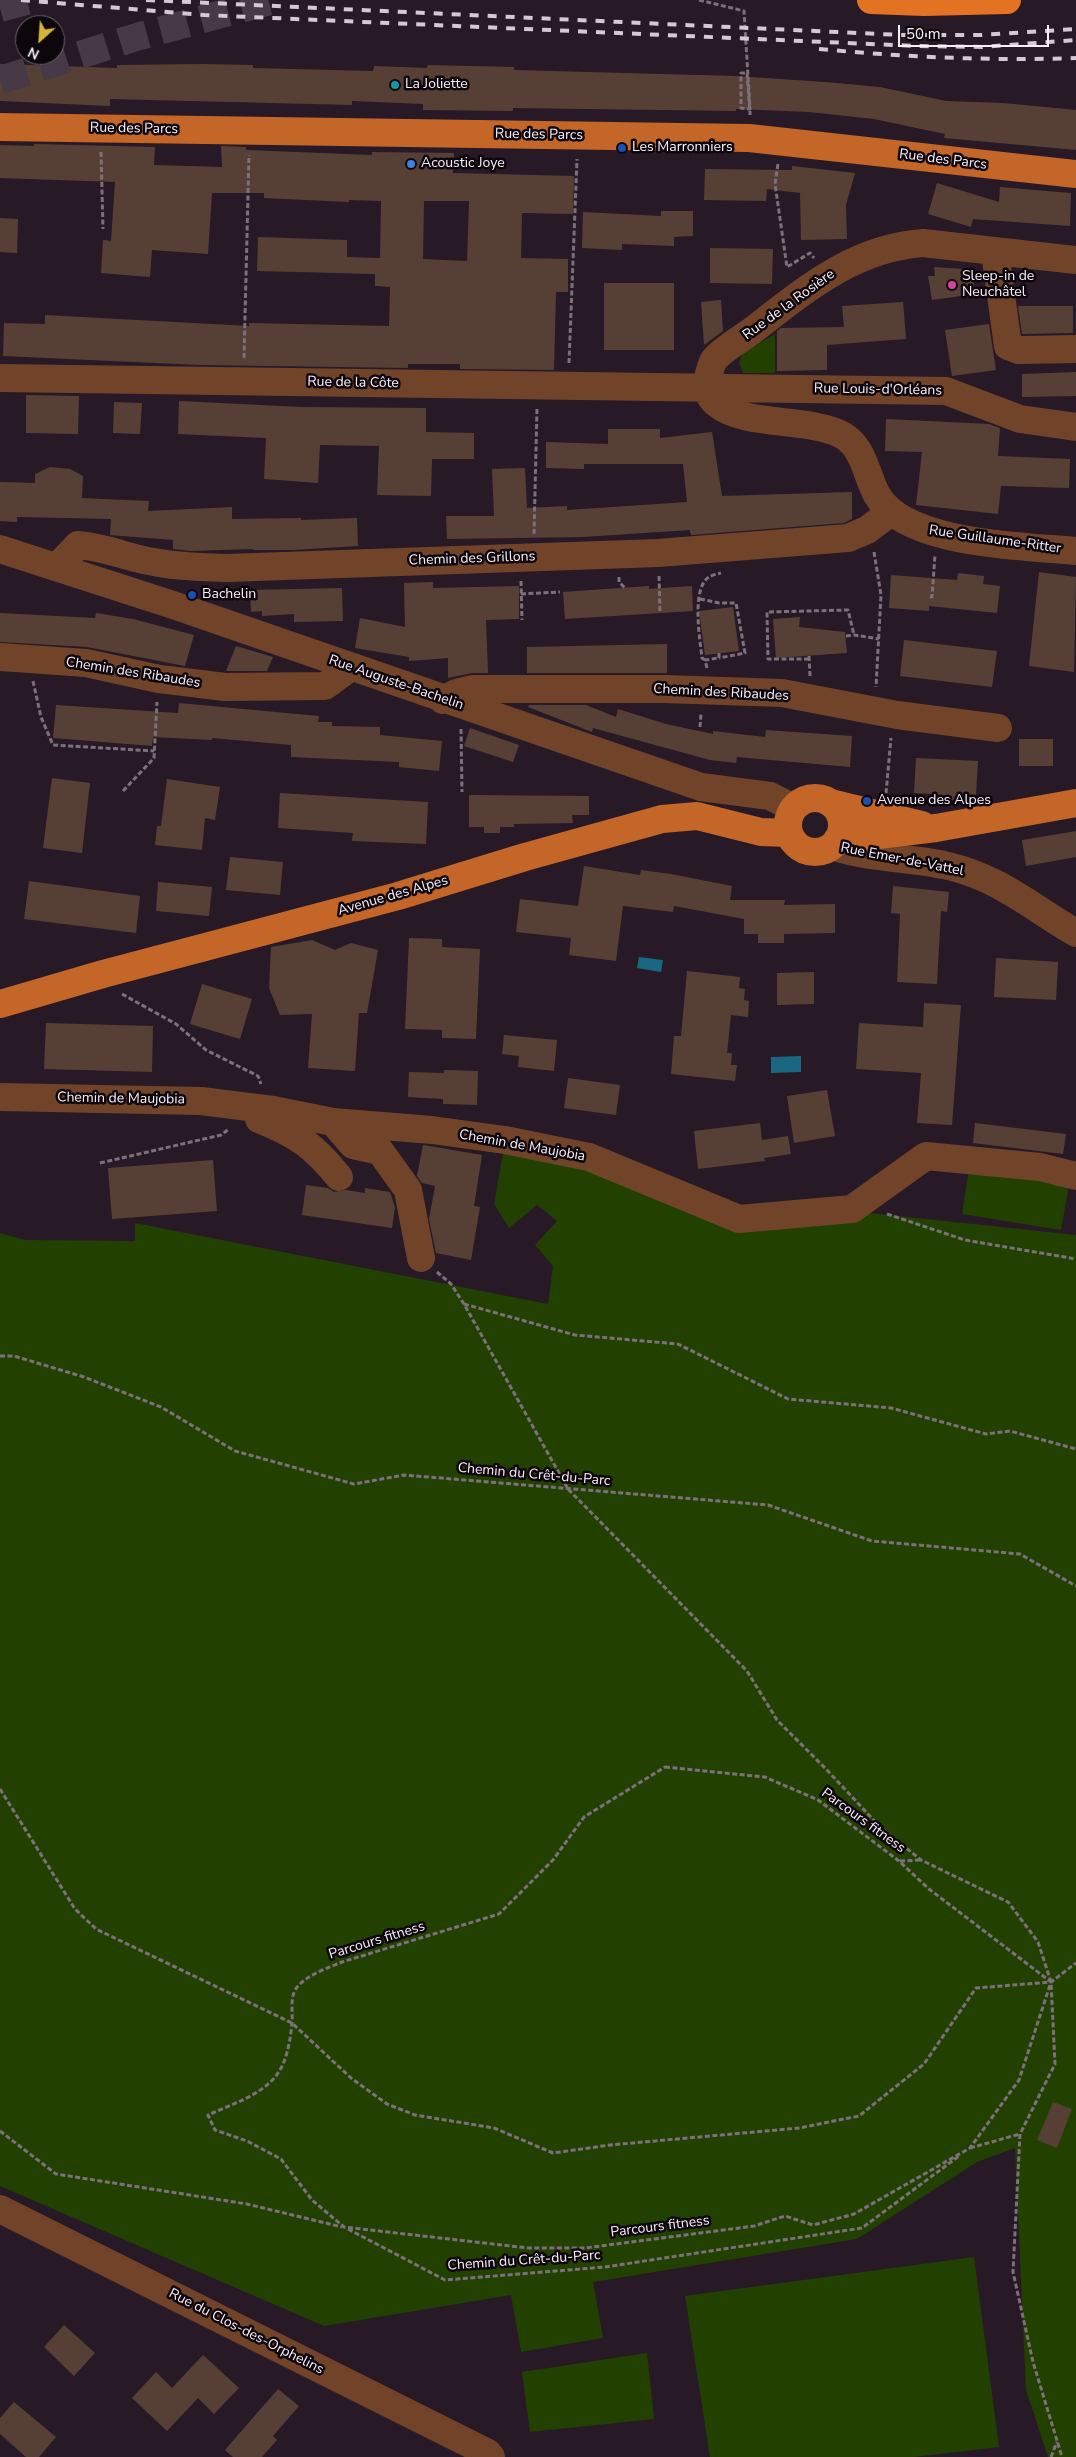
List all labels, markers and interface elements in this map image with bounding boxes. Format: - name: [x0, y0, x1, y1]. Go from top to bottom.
- north arrow: [15, 15, 65, 65]
- scale bar: [901, 15, 1052, 47]
- text: 50 m: [906, 24, 941, 44]
- text: N: [25, 42, 43, 64]
- place label: La Joliette: [405, 77, 468, 93]
- marker: La Joliette: [389, 79, 401, 91]
- street label: Rue des Parcs: [90, 120, 178, 138]
- street label: Rue des Parcs: [495, 126, 583, 144]
- place label: Les Marronniers: [632, 140, 733, 156]
- marker: Les Marronniers: [616, 142, 628, 154]
- street label: Rue des Parcs: [898, 146, 988, 174]
- place label: Acoustic Joye: [421, 156, 505, 172]
- marker: Acoustic Joye: [405, 158, 417, 170]
- street label: Rue de la Rosière: [740, 266, 838, 344]
- place label: Sleep-in de Neuchâtel: [962, 269, 1034, 302]
- marker: Sleep-in de Neuchâtel: [946, 279, 958, 291]
- street label: Rue de la Côte: [307, 374, 399, 392]
- street label: Rue Louis-d'Orléans: [814, 380, 942, 400]
- street label: Rue Guillaume-Ritter: [928, 522, 1062, 558]
- street label: Chemin des Grillons: [408, 548, 536, 570]
- place label: Bachelin: [202, 587, 256, 603]
- marker: Bachelin: [186, 589, 198, 601]
- street label: Rue Auguste-Bachelin: [326, 652, 466, 714]
- street label: Chemin des Ribaudes: [65, 654, 201, 692]
- street label: Chemin des Ribaudes: [653, 681, 789, 705]
- place label: Avenue des Alpes: [877, 793, 991, 809]
- marker: Avenue des Alpes: [861, 795, 873, 807]
- street label: Rue Emer-de-Vattel: [839, 840, 965, 880]
- street label: Avenue des Alpes: [336, 872, 450, 920]
- street label: Chemin de Maujobia: [57, 1089, 185, 1109]
- street label: Chemin de Maujobia: [458, 1127, 586, 1165]
- street label: Chemin du Crêt-du-Parc: [457, 1460, 611, 1490]
- street label: Parcours fitness: [818, 1785, 908, 1857]
- street label: Parcours fitness: [327, 1918, 427, 1964]
- street label: Parcours fitness: [609, 2213, 711, 2241]
- street label: Chemin du Crêt-du-Parc: [447, 2247, 601, 2275]
- street label: Rue du Clos-des-Orphelins: [166, 2286, 326, 2378]

